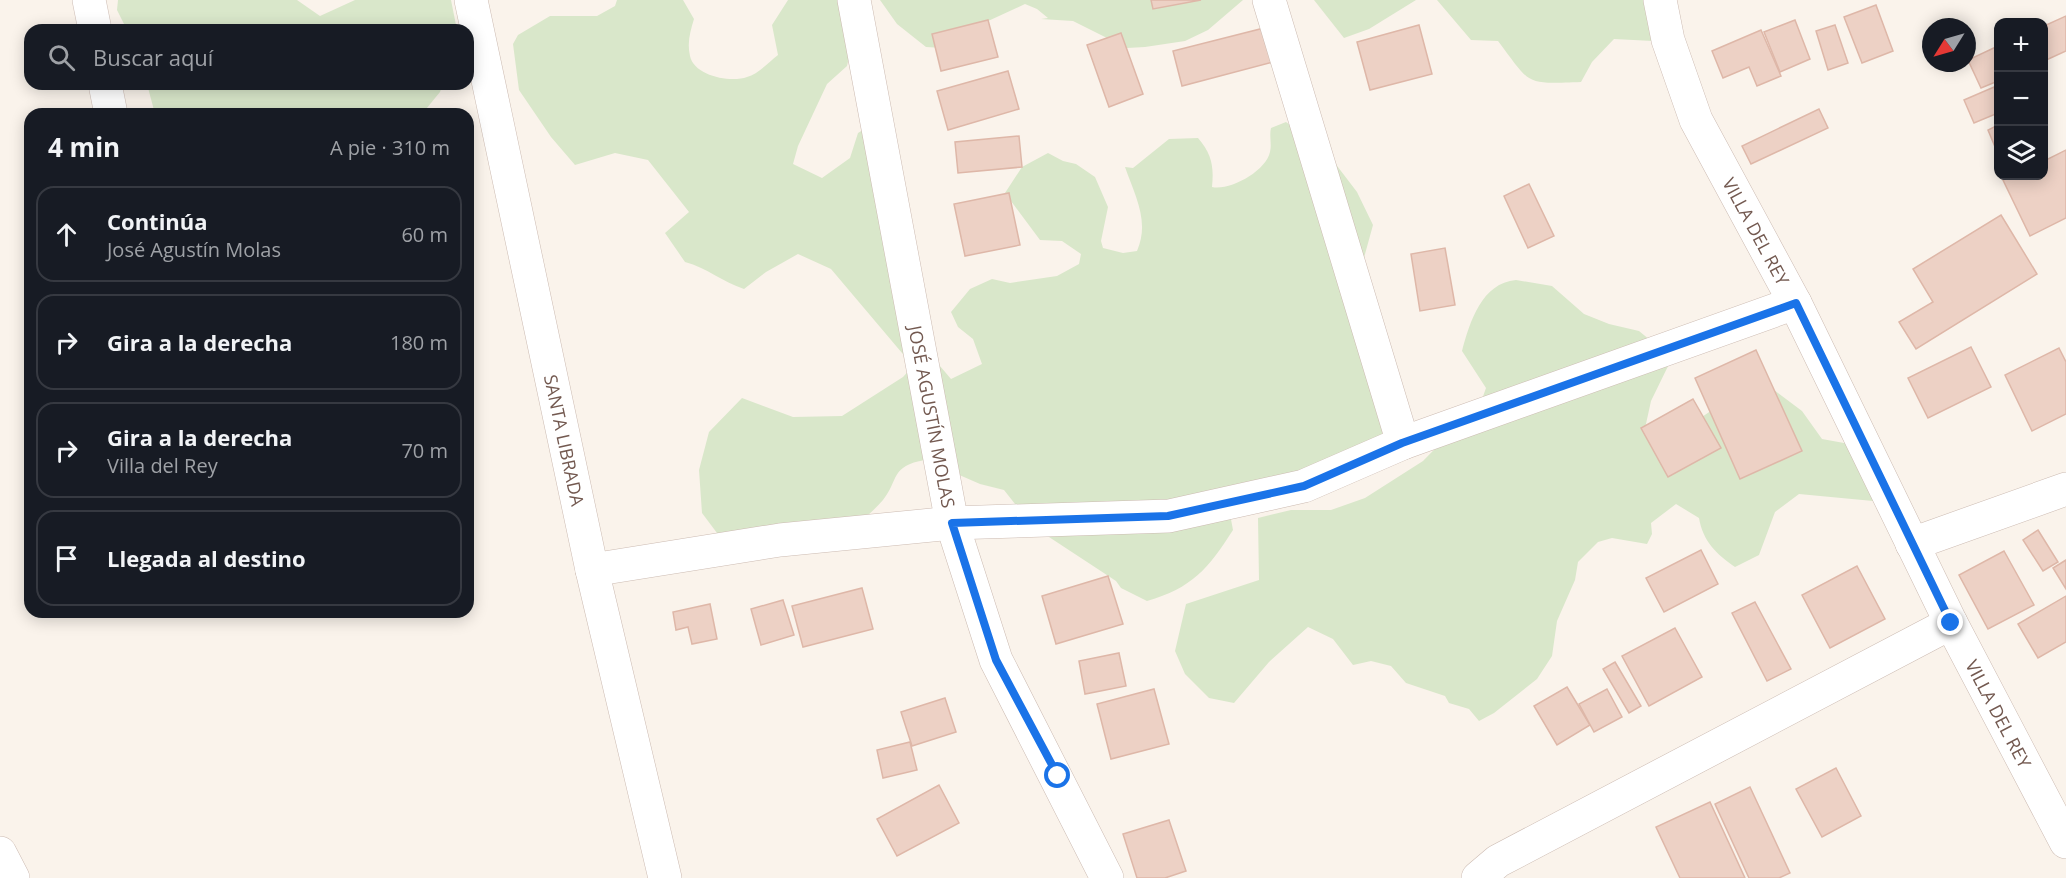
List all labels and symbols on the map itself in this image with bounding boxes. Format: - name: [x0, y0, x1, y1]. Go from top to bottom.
- north arrow: [1922, 18, 1976, 72]
- street label: VILLA DEL REY: [1717, 173, 1795, 290]
- street label: JOSÉ AGUSTÍN MOLAS: [903, 322, 961, 510]
- street label: SANTA LIBRADA: [539, 372, 590, 509]
- route end: [1937, 609, 1963, 635]
- street label: VILLA DEL REY: [1960, 655, 2037, 773]
- route start: [1044, 762, 1070, 788]

